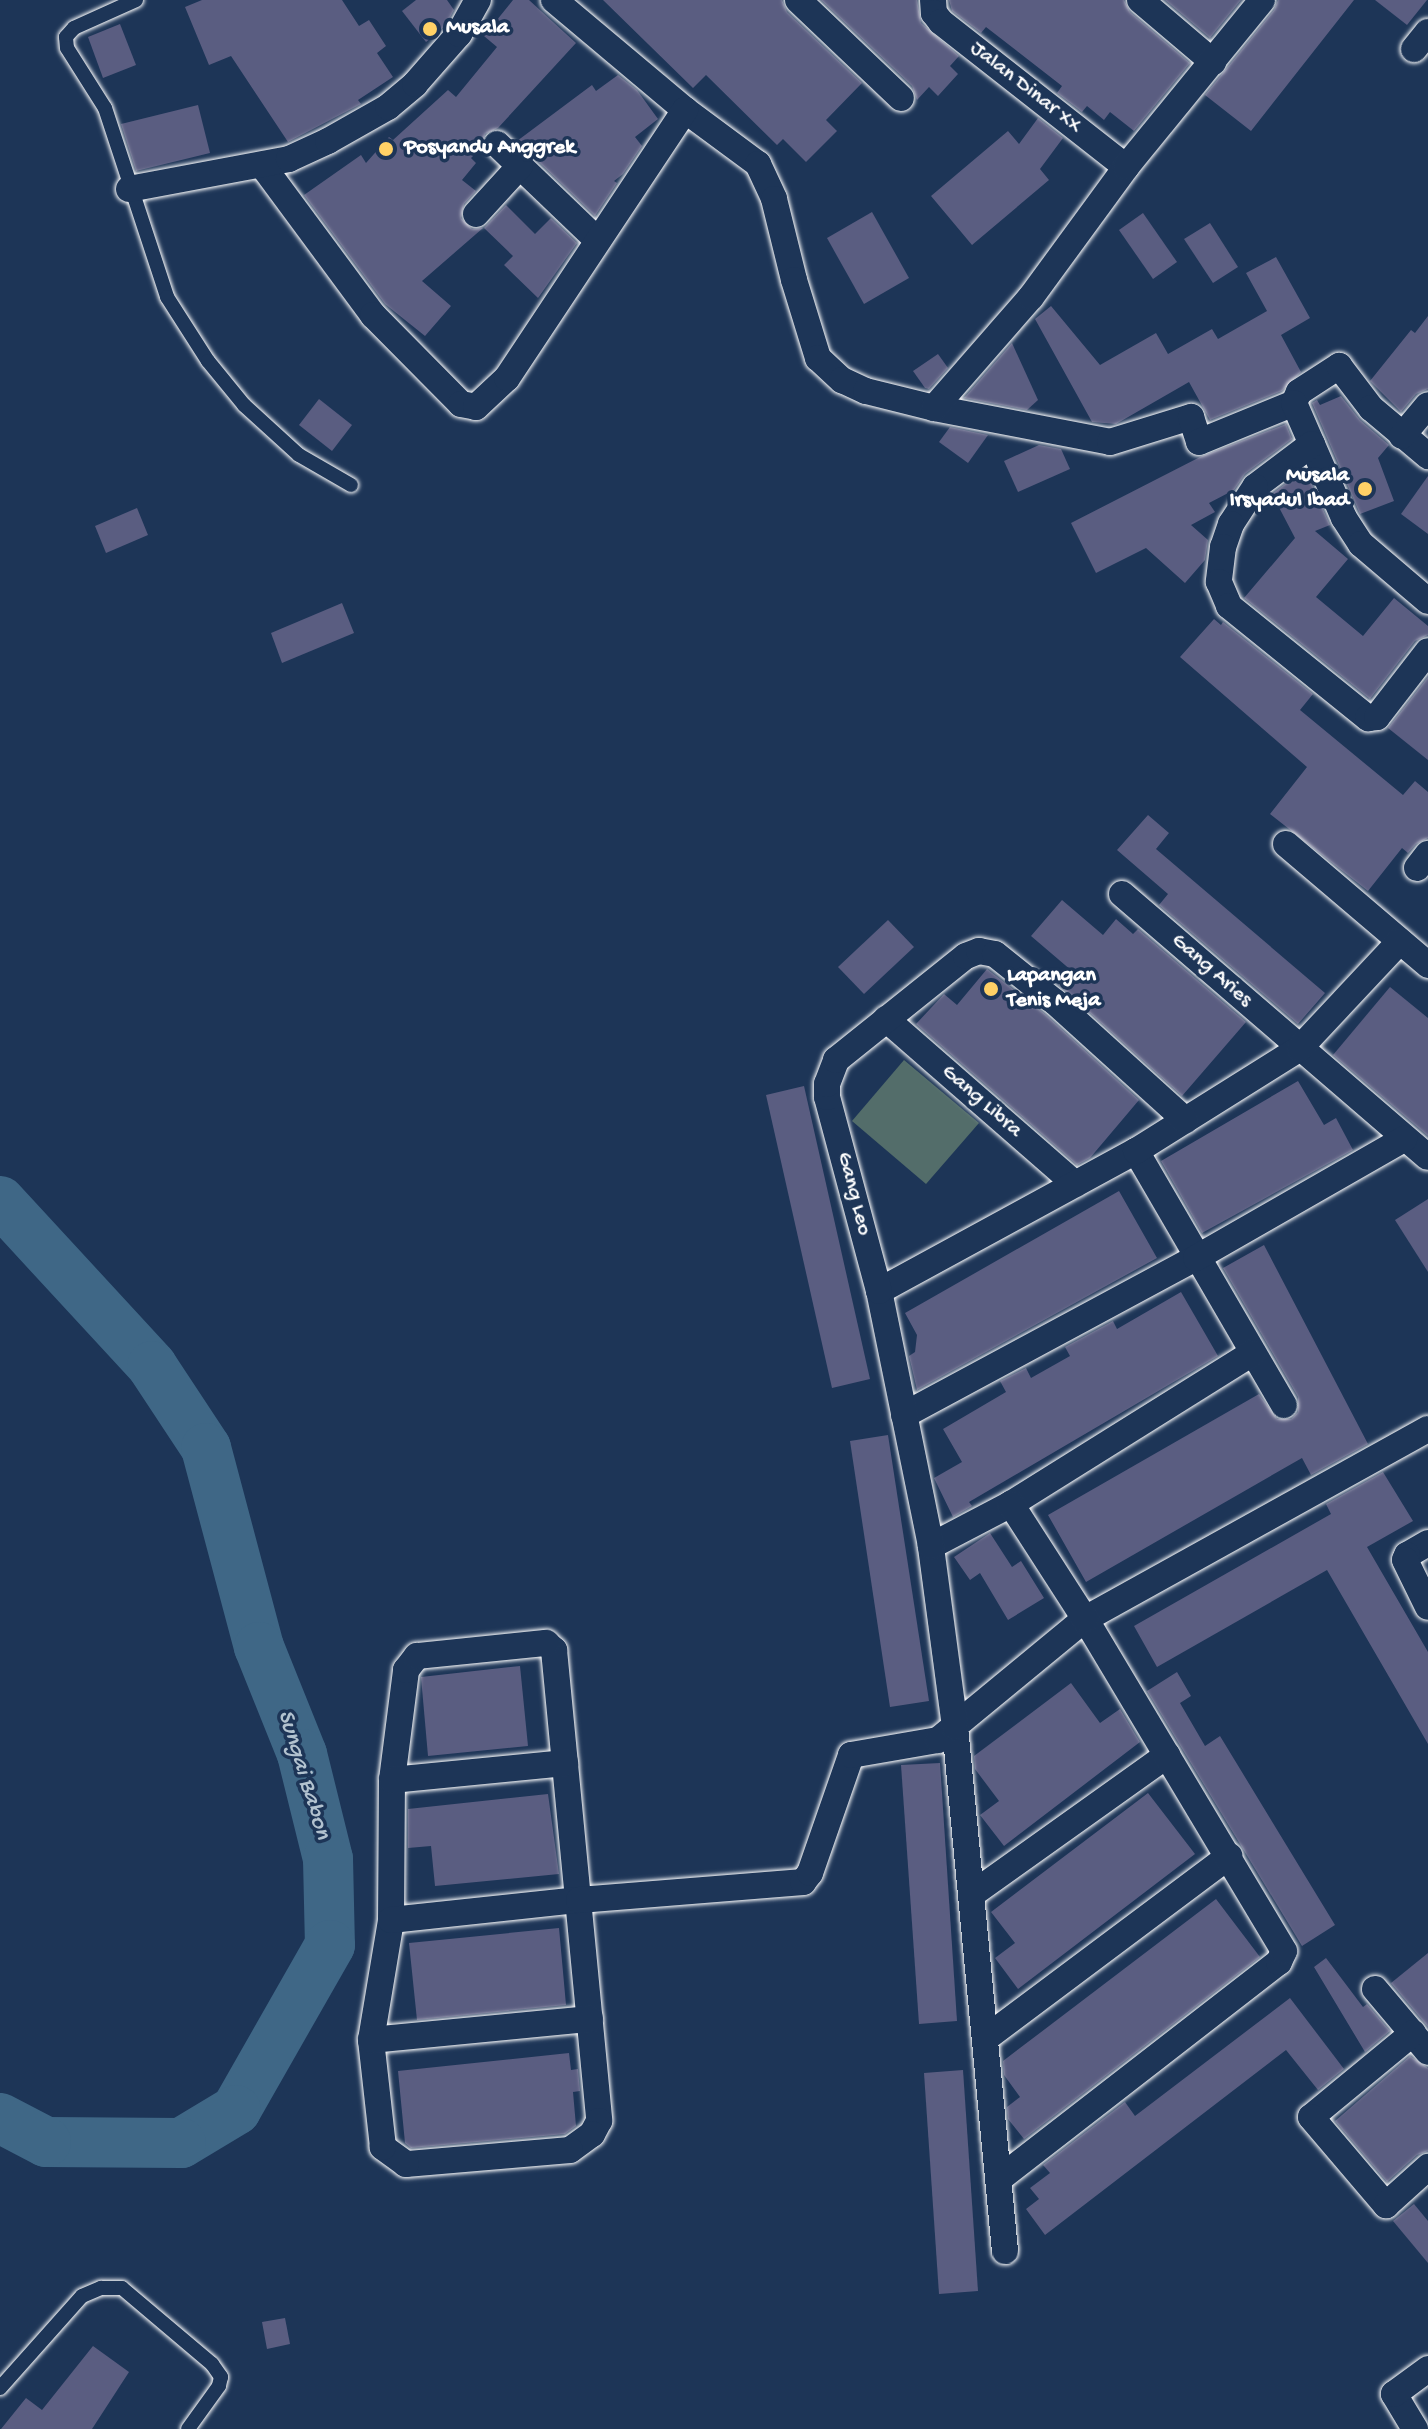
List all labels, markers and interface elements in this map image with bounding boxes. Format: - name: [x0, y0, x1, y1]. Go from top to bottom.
- place label: Musala: [446, 16, 509, 42]
- marker: Musala: [421, 20, 439, 38]
- street label: Jalan Dinar XX: [964, 36, 1086, 140]
- place label: Posyandu Anggrek: [404, 136, 575, 162]
- marker: Posyandu Anggrek: [375, 138, 397, 160]
- place label: Musala Irsyadul Ibad: [1230, 463, 1349, 514]
- marker: Musala Irsyadul Ibad: [1356, 480, 1374, 498]
- street label: Gang Aries: [1165, 928, 1257, 1014]
- place label: Lapangan Tenis Meja: [1007, 963, 1101, 1014]
- marker: Lapangan Tenis Meja: [982, 980, 1000, 998]
- street label: Gang Libra: [935, 1060, 1027, 1144]
- street label: Gang Leo: [829, 1149, 877, 1239]
- water label: Sungai Babon: [270, 1707, 336, 1843]

